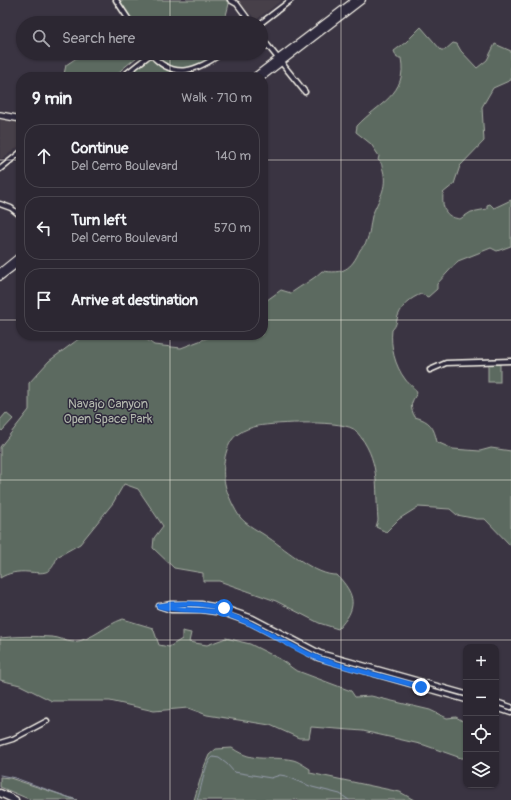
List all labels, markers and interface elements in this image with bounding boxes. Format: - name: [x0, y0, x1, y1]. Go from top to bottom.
- search box: [16, 16, 268, 60]
- icon: search: [30, 27, 52, 49]
- text: Search here: [62, 29, 135, 48]
- text: 9 min: [32, 88, 72, 109]
- text: Walk · 710 m: [181, 90, 252, 106]
- text: Continue: [71, 139, 129, 158]
- icon: ahead: [33, 145, 55, 167]
- text: 140 m: [215, 148, 251, 164]
- text: Del Cerro Boulevard: [71, 158, 178, 174]
- text: Turn left: [71, 211, 127, 230]
- icon: left: [33, 217, 55, 239]
- text: 570 m: [214, 220, 251, 236]
- text: Del Cerro Boulevard: [71, 230, 178, 246]
- icon: arrive: [33, 289, 55, 311]
- text: Arrive at destination: [71, 291, 198, 310]
- park label: Navajo Canyon Open Space Park: [63, 396, 153, 427]
- route start: [215, 599, 233, 617]
- map controls: [463, 644, 499, 788]
- button: +: [463, 644, 499, 680]
- route end: [412, 678, 430, 696]
- button: −: [463, 680, 499, 716]
- button: locate: [463, 716, 499, 752]
- button: layers: [463, 752, 499, 788]

